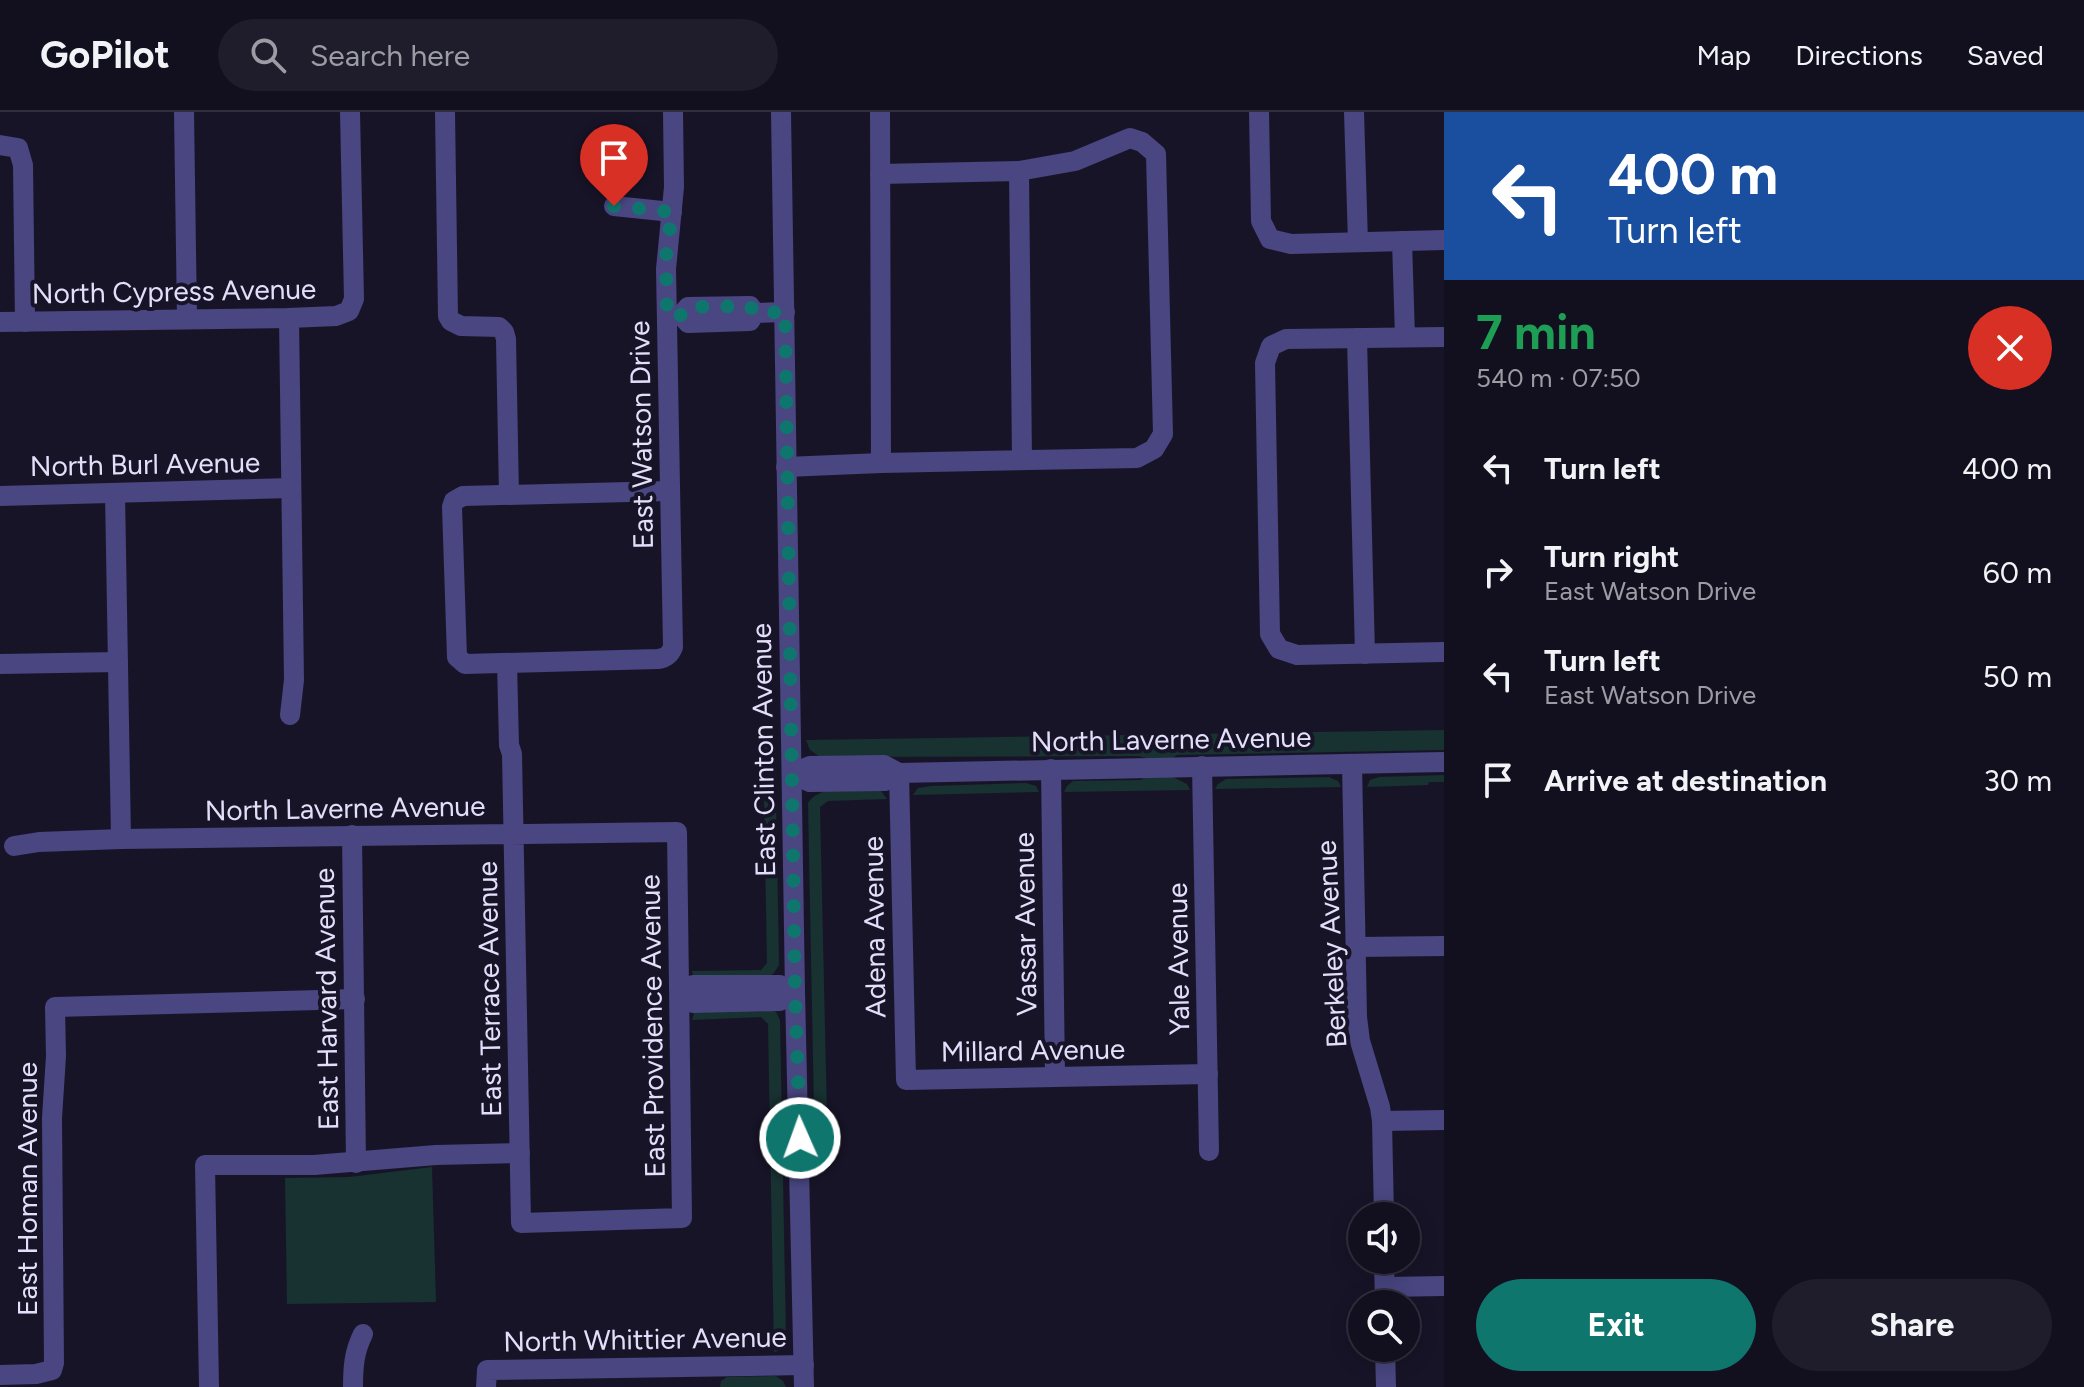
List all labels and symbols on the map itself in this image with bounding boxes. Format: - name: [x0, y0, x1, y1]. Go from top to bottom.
- pin: [580, 124, 648, 206]
- street label: North Cypress Avenue: [32, 272, 316, 310]
- street label: East Watson Drive: [622, 320, 660, 550]
- street label: North Burl Avenue: [29, 445, 261, 483]
- street label: East Clinton Avenue: [744, 623, 782, 877]
- street label: North Laverne Avenue: [1030, 720, 1312, 758]
- street label: North Laverne Avenue: [204, 789, 486, 827]
- street label: Vassar Avenue: [1006, 832, 1044, 1016]
- street label: Adena Avenue: [855, 836, 893, 1018]
- street label: Berkeley Avenue: [1309, 839, 1353, 1049]
- street label: East Terrace Avenue: [470, 861, 508, 1117]
- street label: East Harvard Avenue: [307, 868, 345, 1130]
- street label: East Providence Avenue: [632, 874, 672, 1178]
- street label: Yale Avenue: [1160, 882, 1196, 1036]
- street label: Millard Avenue: [941, 1031, 1125, 1069]
- street label: East Homan Avenue: [10, 1062, 44, 1316]
- position arrow: [758, 1096, 842, 1180]
- street label: North Whittier Avenue: [503, 1320, 787, 1358]

